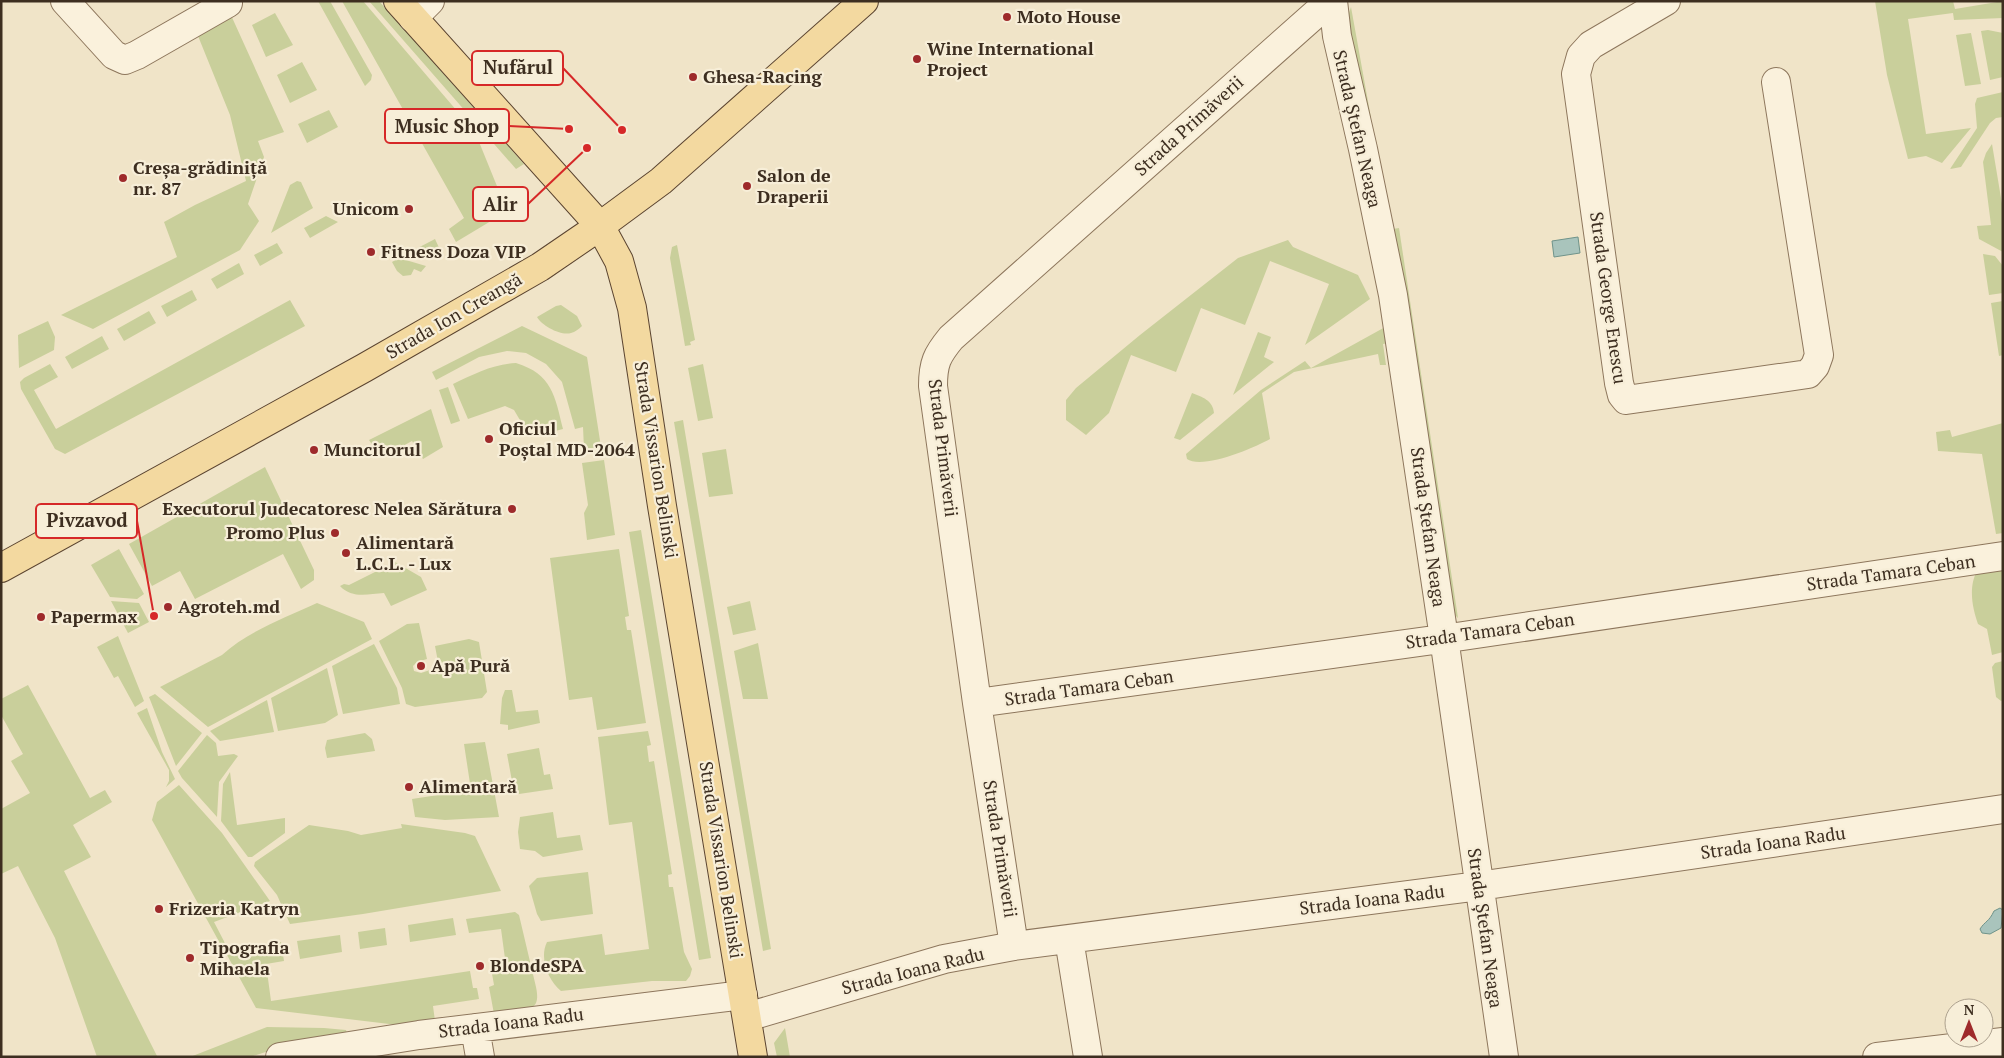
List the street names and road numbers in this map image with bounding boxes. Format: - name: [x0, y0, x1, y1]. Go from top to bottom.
- street label: Strada Ștefan Neaga: [1328, 47, 1388, 210]
- street label: Strada Primăverii: [1129, 70, 1248, 181]
- street label: Strada George Enescu: [1585, 210, 1633, 386]
- street label: Strada Ion Creangă: [381, 266, 526, 364]
- street label: Strada Vissarion Belinski: [630, 360, 684, 560]
- street label: Strada Primăverii: [924, 377, 964, 518]
- street label: Strada Ștefan Neaga: [1406, 445, 1452, 608]
- street label: Strada Tamara Ceban: [1805, 548, 1977, 596]
- street label: Strada Tamara Ceban: [1404, 606, 1576, 654]
- street label: Strada Tamara Ceban: [1003, 663, 1175, 711]
- street label: Strada Vissarion Belinski: [695, 760, 749, 960]
- street label: Strada Primăverii: [978, 778, 1024, 919]
- street label: Strada Ioana Radu: [1699, 820, 1847, 864]
- street label: Strada Ștefan Neaga: [1463, 846, 1509, 1009]
- street label: Strada Ioana Radu: [1298, 878, 1446, 920]
- street label: Strada Ioana Radu: [839, 941, 987, 999]
- street label: Strada Ioana Radu: [437, 1001, 585, 1043]

